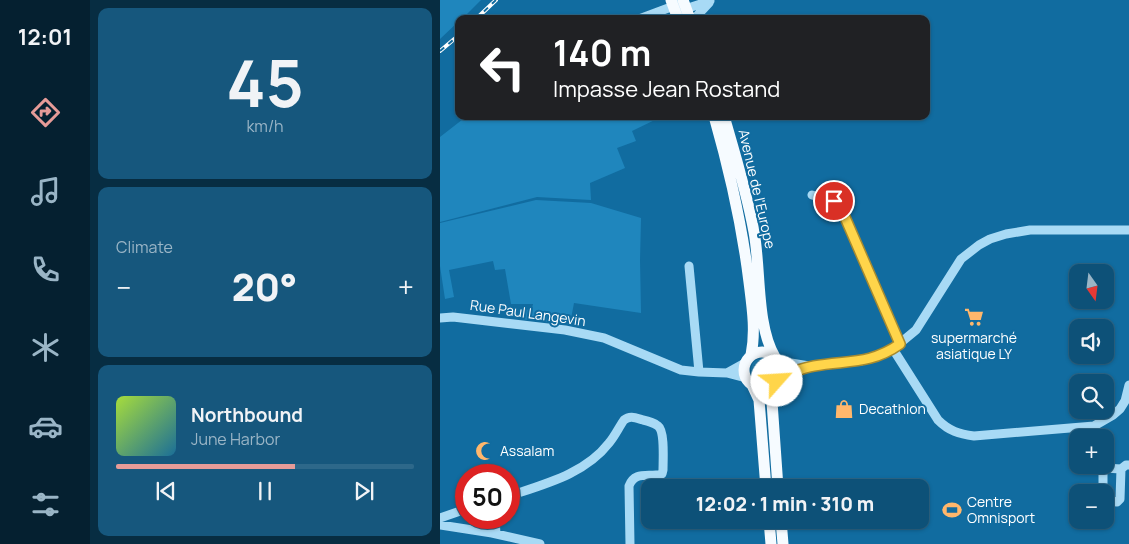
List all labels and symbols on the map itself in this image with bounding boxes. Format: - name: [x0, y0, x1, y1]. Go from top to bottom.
- street label: Avenue de l'Europe: [735, 127, 780, 250]
- pin: [813, 180, 855, 222]
- north arrow: [1069, 264, 1114, 309]
- street label: Rue Paul Langevin: [469, 295, 587, 330]
- supermarket icon: supermarché asiatique LY: [963, 306, 985, 328]
- place label: supermarché asiatique LY: [931, 328, 1017, 363]
- position arrow: [750, 354, 802, 406]
- shop icon: Decathlon: [833, 398, 855, 420]
- place label: Decathlon: [859, 399, 926, 418]
- mosque icon: Assalam: [474, 440, 496, 462]
- place label: Assalam: [500, 441, 554, 460]
- speed limit sign: 50: [455, 464, 520, 529]
- place label: Centre Omnisport: [967, 492, 1036, 527]
- sports icon: Centre Omnisport: [941, 499, 963, 521]

